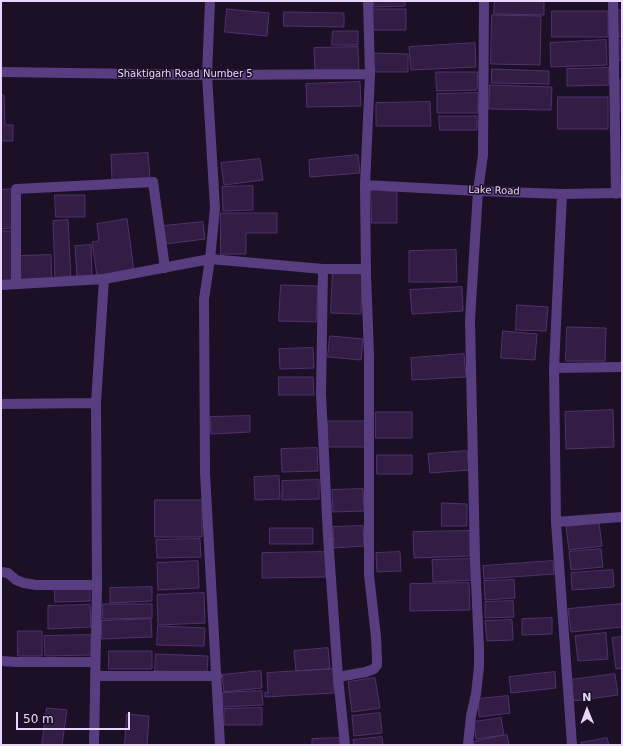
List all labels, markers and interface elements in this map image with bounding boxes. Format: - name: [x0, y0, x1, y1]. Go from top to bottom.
- street label: Shaktigarh Road Number 5: [117, 68, 253, 80]
- street label: Lake Road: [468, 184, 520, 198]
- north arrow: [567, 690, 607, 730]
- text: N: [582, 691, 592, 704]
- scale bar: [18, 704, 132, 730]
- text: 50 m: [23, 712, 54, 726]

